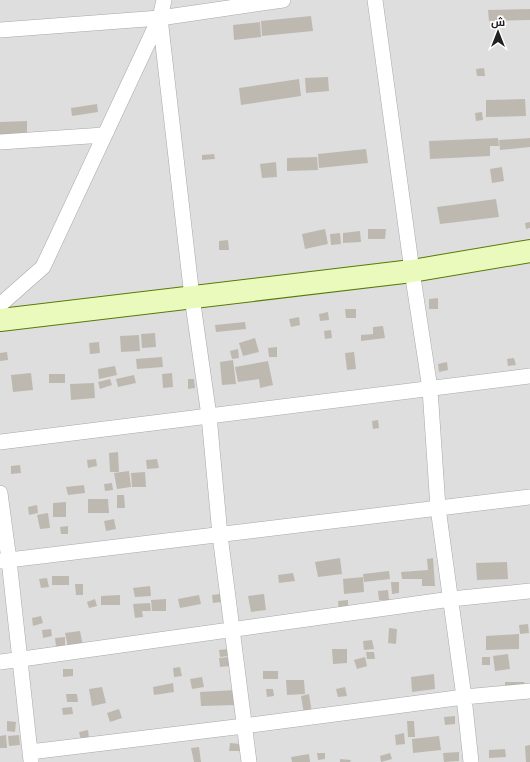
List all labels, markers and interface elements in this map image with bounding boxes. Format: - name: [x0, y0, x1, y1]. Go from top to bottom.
- north arrow: [478, 12, 518, 52]
- text: ش: [491, 15, 505, 30]

